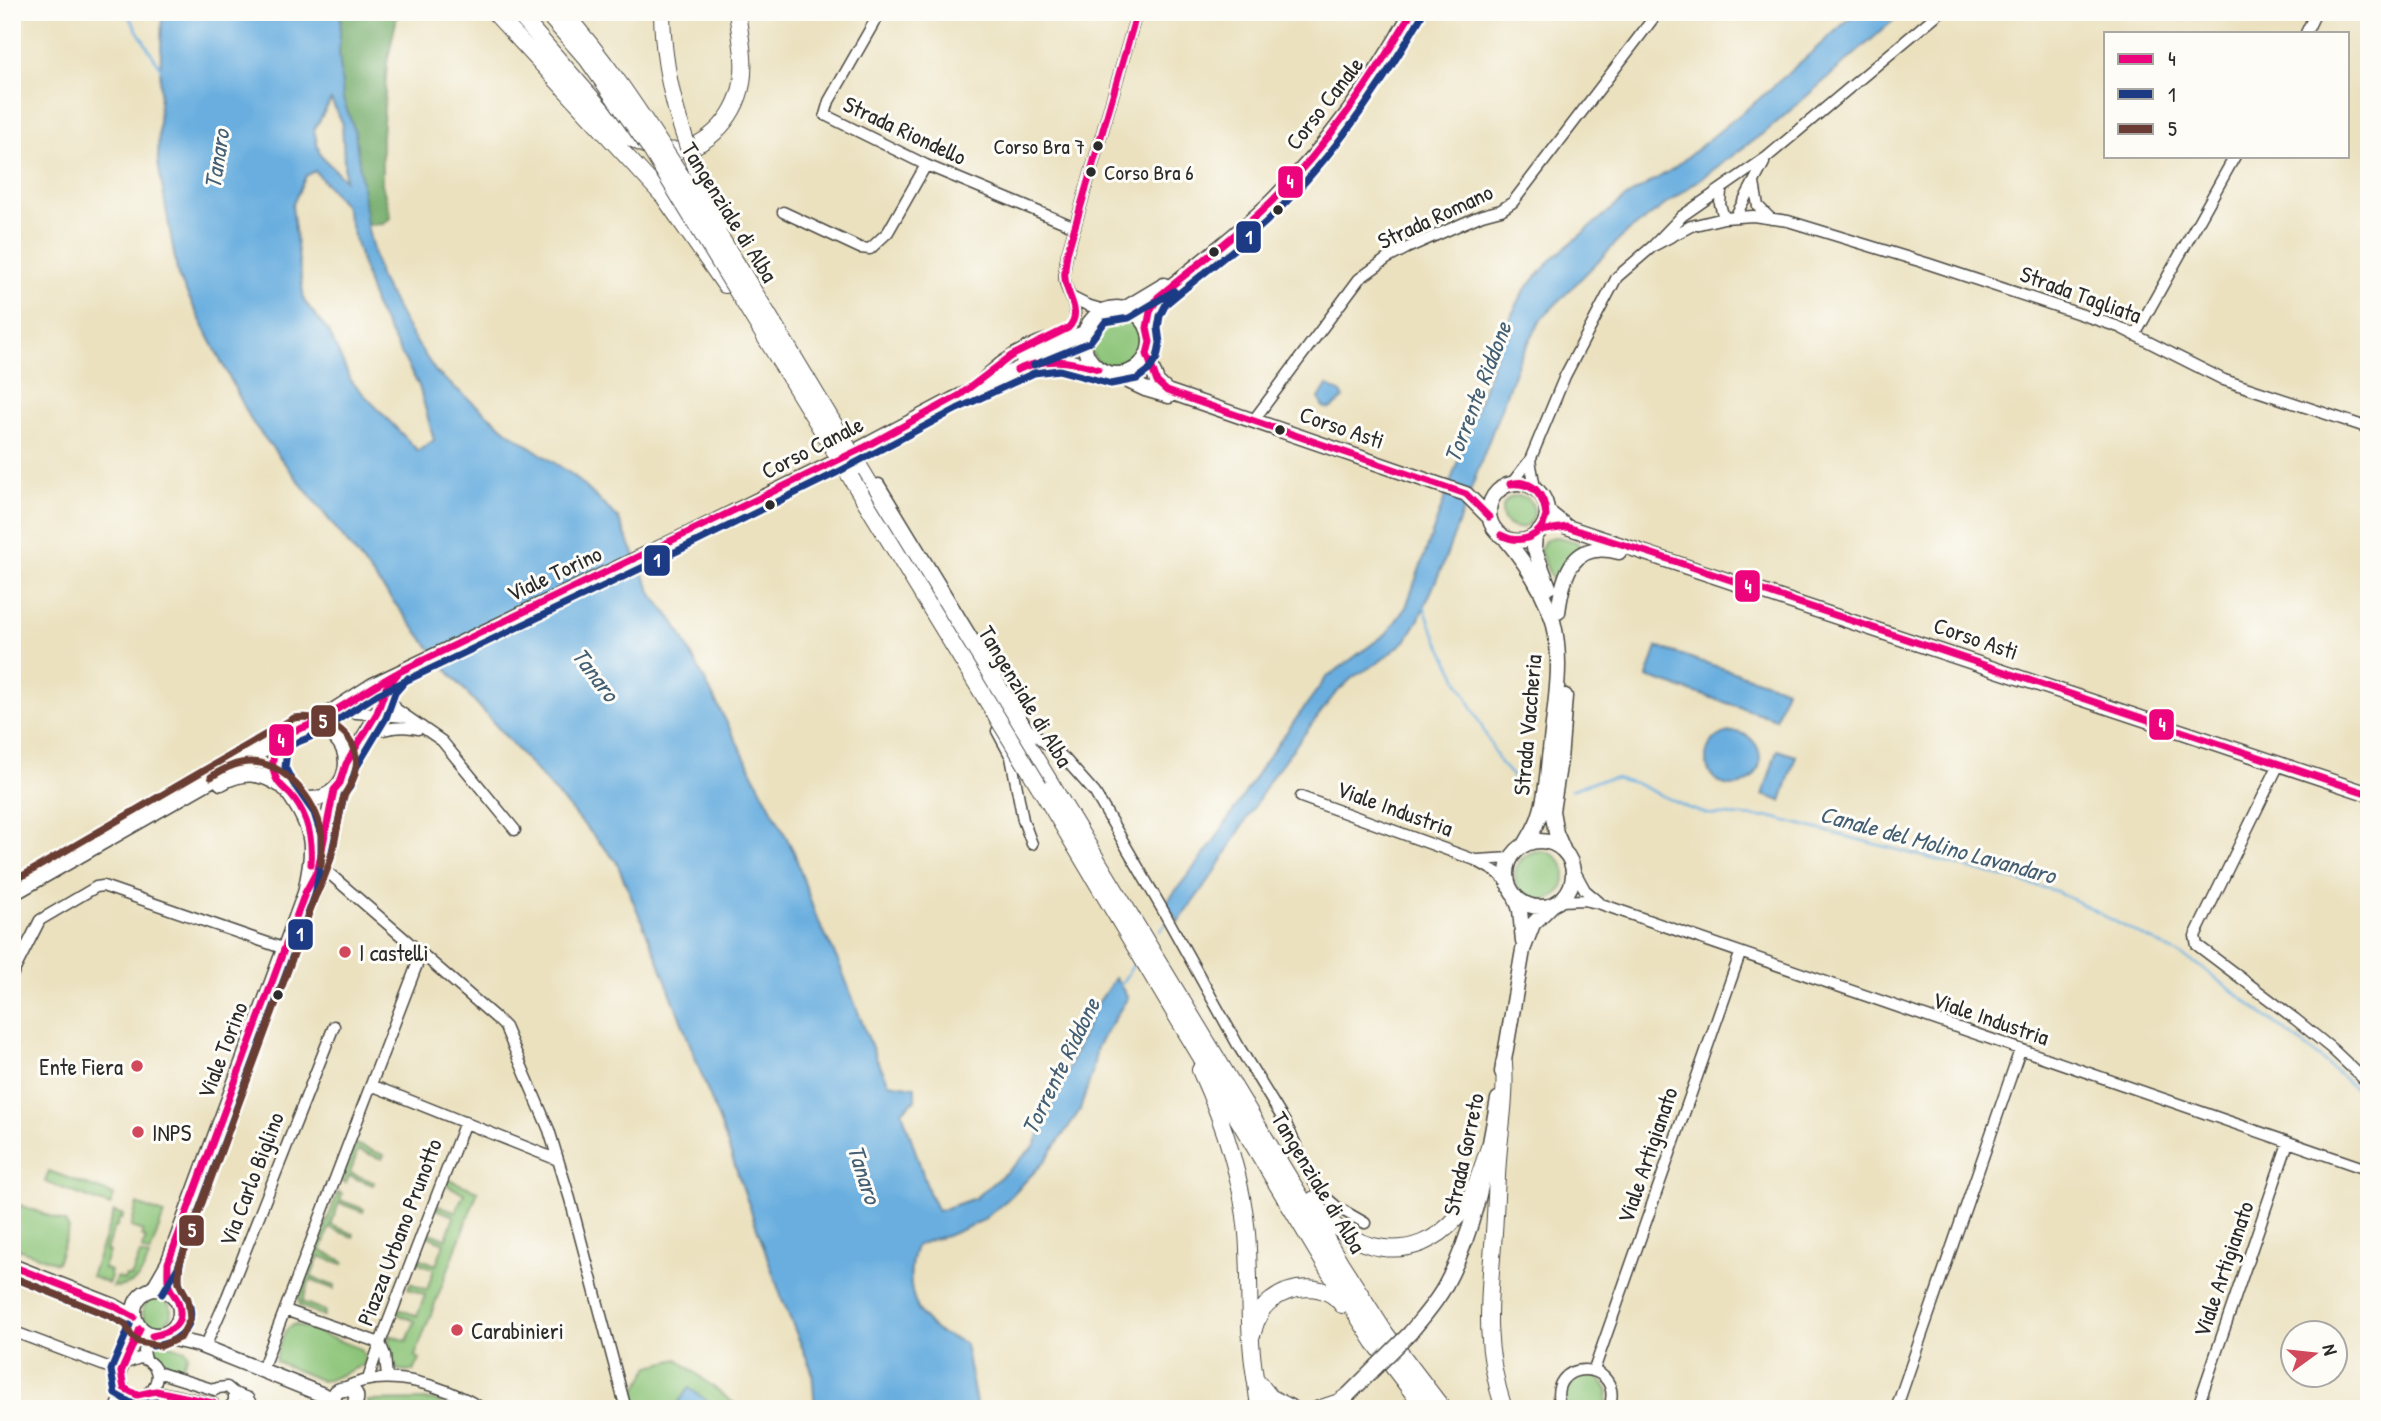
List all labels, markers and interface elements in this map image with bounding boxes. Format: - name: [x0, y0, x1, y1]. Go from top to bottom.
- legend: [2104, 32, 2350, 158]
- text: 4: [2168, 44, 2176, 73]
- street label: Corso Canale: [1278, 50, 1370, 156]
- text: 1: [2168, 80, 2176, 109]
- street label: Strada Riondello: [839, 88, 971, 172]
- text: 5: [2168, 114, 2177, 143]
- water label: Tanaro: [196, 125, 237, 191]
- place label: Corso Bra 7: [993, 132, 1085, 161]
- street label: Tangenziale di Alba: [675, 136, 785, 288]
- marker: Corso Bra 7: [1091, 139, 1105, 153]
- place label: Corso Bra 6: [1104, 158, 1194, 187]
- marker: Corso Bra 6: [1084, 165, 1098, 179]
- line badge: 4: [1277, 165, 1304, 199]
- text: 4: [1286, 168, 1294, 194]
- street label: Strada Romano: [1372, 176, 1498, 256]
- unlabelled marker: [1271, 203, 1285, 217]
- line badge: 1: [1235, 220, 1262, 254]
- text: 1: [1246, 224, 1253, 250]
- unlabelled marker: [1207, 245, 1221, 259]
- street label: Strada Tagliata: [2016, 258, 2146, 330]
- water label: Torrente Riddone: [1436, 316, 1519, 467]
- street label: Corso Asti: [1296, 398, 1388, 456]
- street label: Corso Canale: [756, 408, 868, 486]
- unlabelled marker: [1273, 423, 1287, 437]
- unlabelled marker: [763, 498, 777, 512]
- street label: Viale Torino: [502, 538, 606, 608]
- line badge: 1: [643, 544, 671, 577]
- text: 1: [654, 547, 661, 573]
- line badge: 4: [1734, 569, 1761, 603]
- text: 4: [1744, 573, 1752, 599]
- street label: Corso Asti: [1930, 609, 2022, 667]
- street label: Tangenziale di Alba: [972, 620, 1080, 772]
- water label: Tanaro: [565, 640, 628, 709]
- street label: Strada Vaccheria: [1505, 653, 1549, 797]
- line badge: 5: [310, 704, 337, 738]
- text: 5: [319, 708, 328, 734]
- line badge: 4: [2148, 708, 2175, 741]
- text: 4: [2158, 711, 2166, 737]
- line badge: 4: [268, 723, 295, 757]
- text: 4: [277, 727, 285, 753]
- street label: Viale Industria: [1333, 773, 1457, 843]
- water label: Canale del Molino Lavandaro: [1817, 797, 2062, 891]
- line badge: 1: [287, 918, 314, 951]
- text: 1: [297, 921, 304, 947]
- place label: I castelli: [359, 937, 429, 968]
- marker: I castelli: [337, 944, 353, 960]
- street label: Viale Industria: [1929, 984, 2053, 1052]
- unlabelled marker: [271, 988, 285, 1002]
- water label: Torrente Riddone: [1013, 991, 1107, 1140]
- street label: Viale Torino: [189, 997, 255, 1103]
- place label: Ente Fiera: [39, 1051, 123, 1082]
- marker: Ente Fiera: [129, 1058, 145, 1074]
- street label: Viale Artigianato: [1609, 1083, 1685, 1227]
- street label: Strada Gorreto: [1435, 1090, 1491, 1218]
- street label: Tangenziale di Alba: [1265, 1106, 1373, 1258]
- street label: Via Carlo Biglino: [211, 1107, 291, 1251]
- place label: INPS: [152, 1117, 192, 1148]
- marker: INPS: [130, 1124, 146, 1140]
- street label: Piazza Urbano Prunotto: [349, 1134, 449, 1330]
- water label: Tanaro: [841, 1141, 890, 1210]
- street label: Viale Artigianato: [2185, 1197, 2261, 1341]
- line badge: 5: [178, 1214, 205, 1247]
- text: 5: [188, 1217, 197, 1243]
- place label: Carabinieri: [471, 1315, 564, 1346]
- north arrow: [2280, 1320, 2350, 1390]
- marker: Carabinieri: [449, 1322, 465, 1338]
- text: N: [2317, 1341, 2344, 1358]

